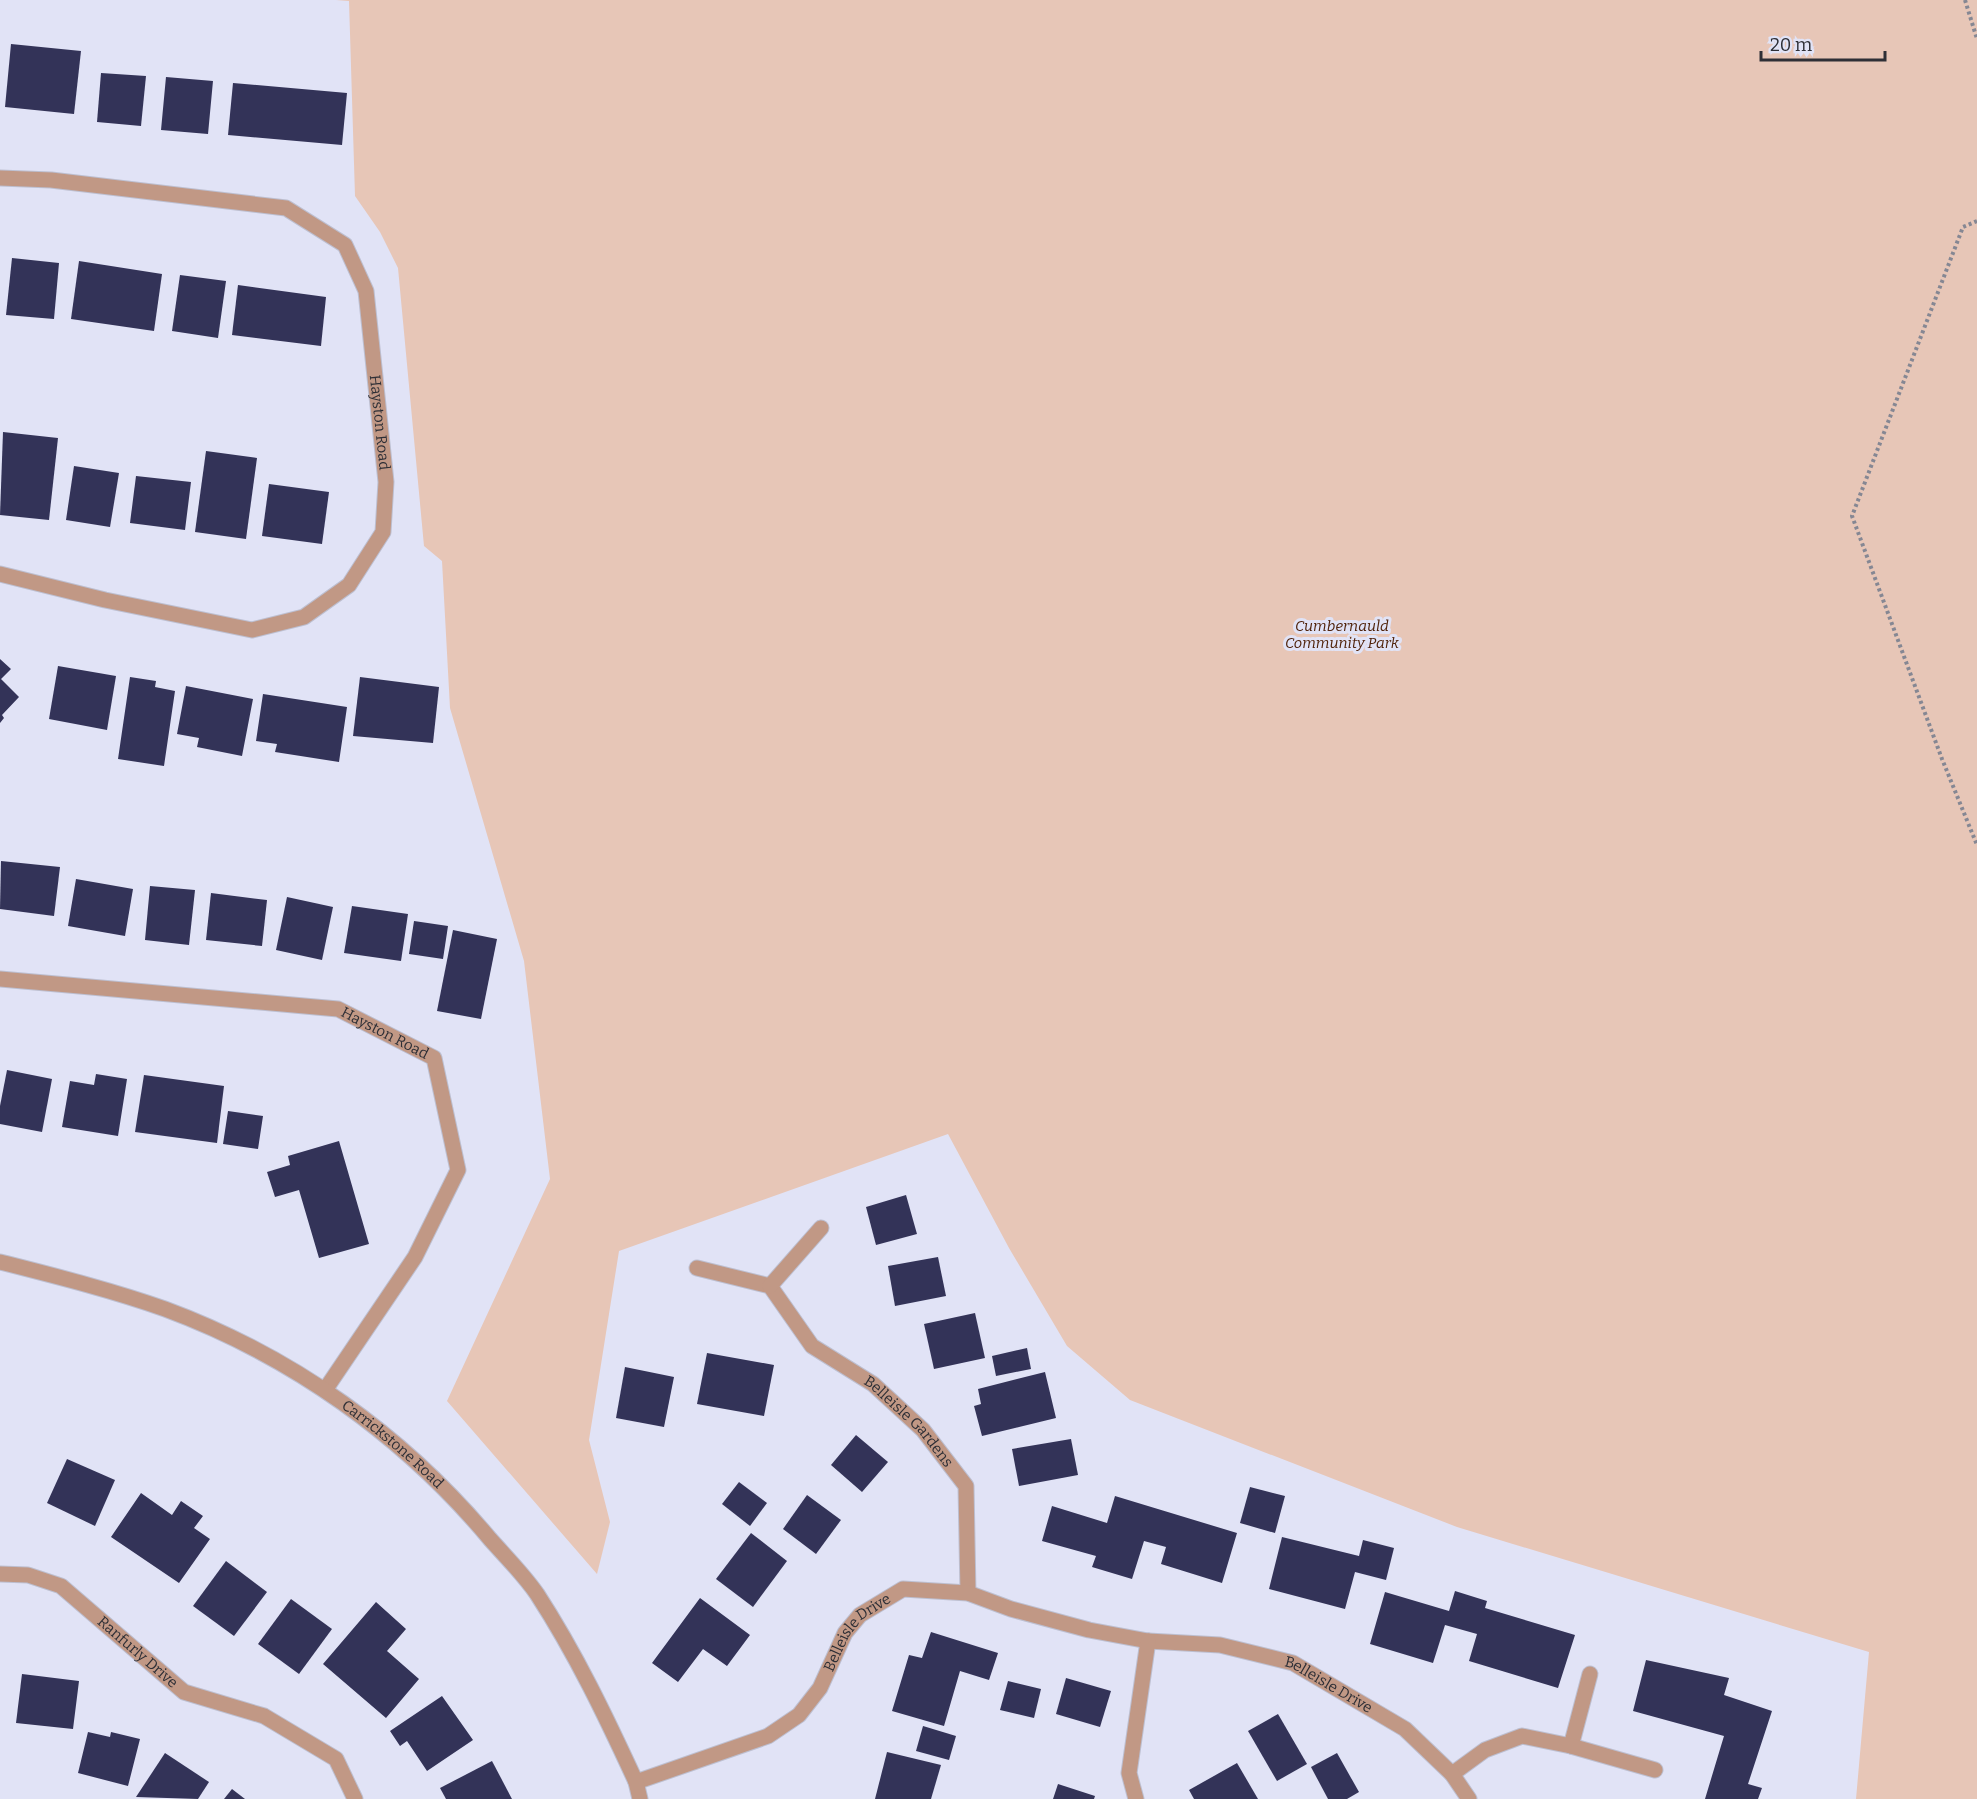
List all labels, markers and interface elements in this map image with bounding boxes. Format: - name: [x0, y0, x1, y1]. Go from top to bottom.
- scale bar: [1761, 24, 1886, 62]
- text: 20 m: [1770, 34, 1812, 56]
- street label: Hayston Road: [366, 374, 394, 471]
- park label: Cumbernauld Community Park: [1285, 617, 1400, 652]
- street label: Hayston Road: [338, 1003, 432, 1063]
- street label: Belleisle Gardens: [861, 1372, 957, 1471]
- street label: Carrickstone Road: [338, 1396, 447, 1492]
- street label: Belleisle Drive: [820, 1590, 894, 1674]
- street label: Ranfurly Drive: [94, 1612, 182, 1692]
- street label: Belleisle Drive: [1283, 1652, 1376, 1717]

